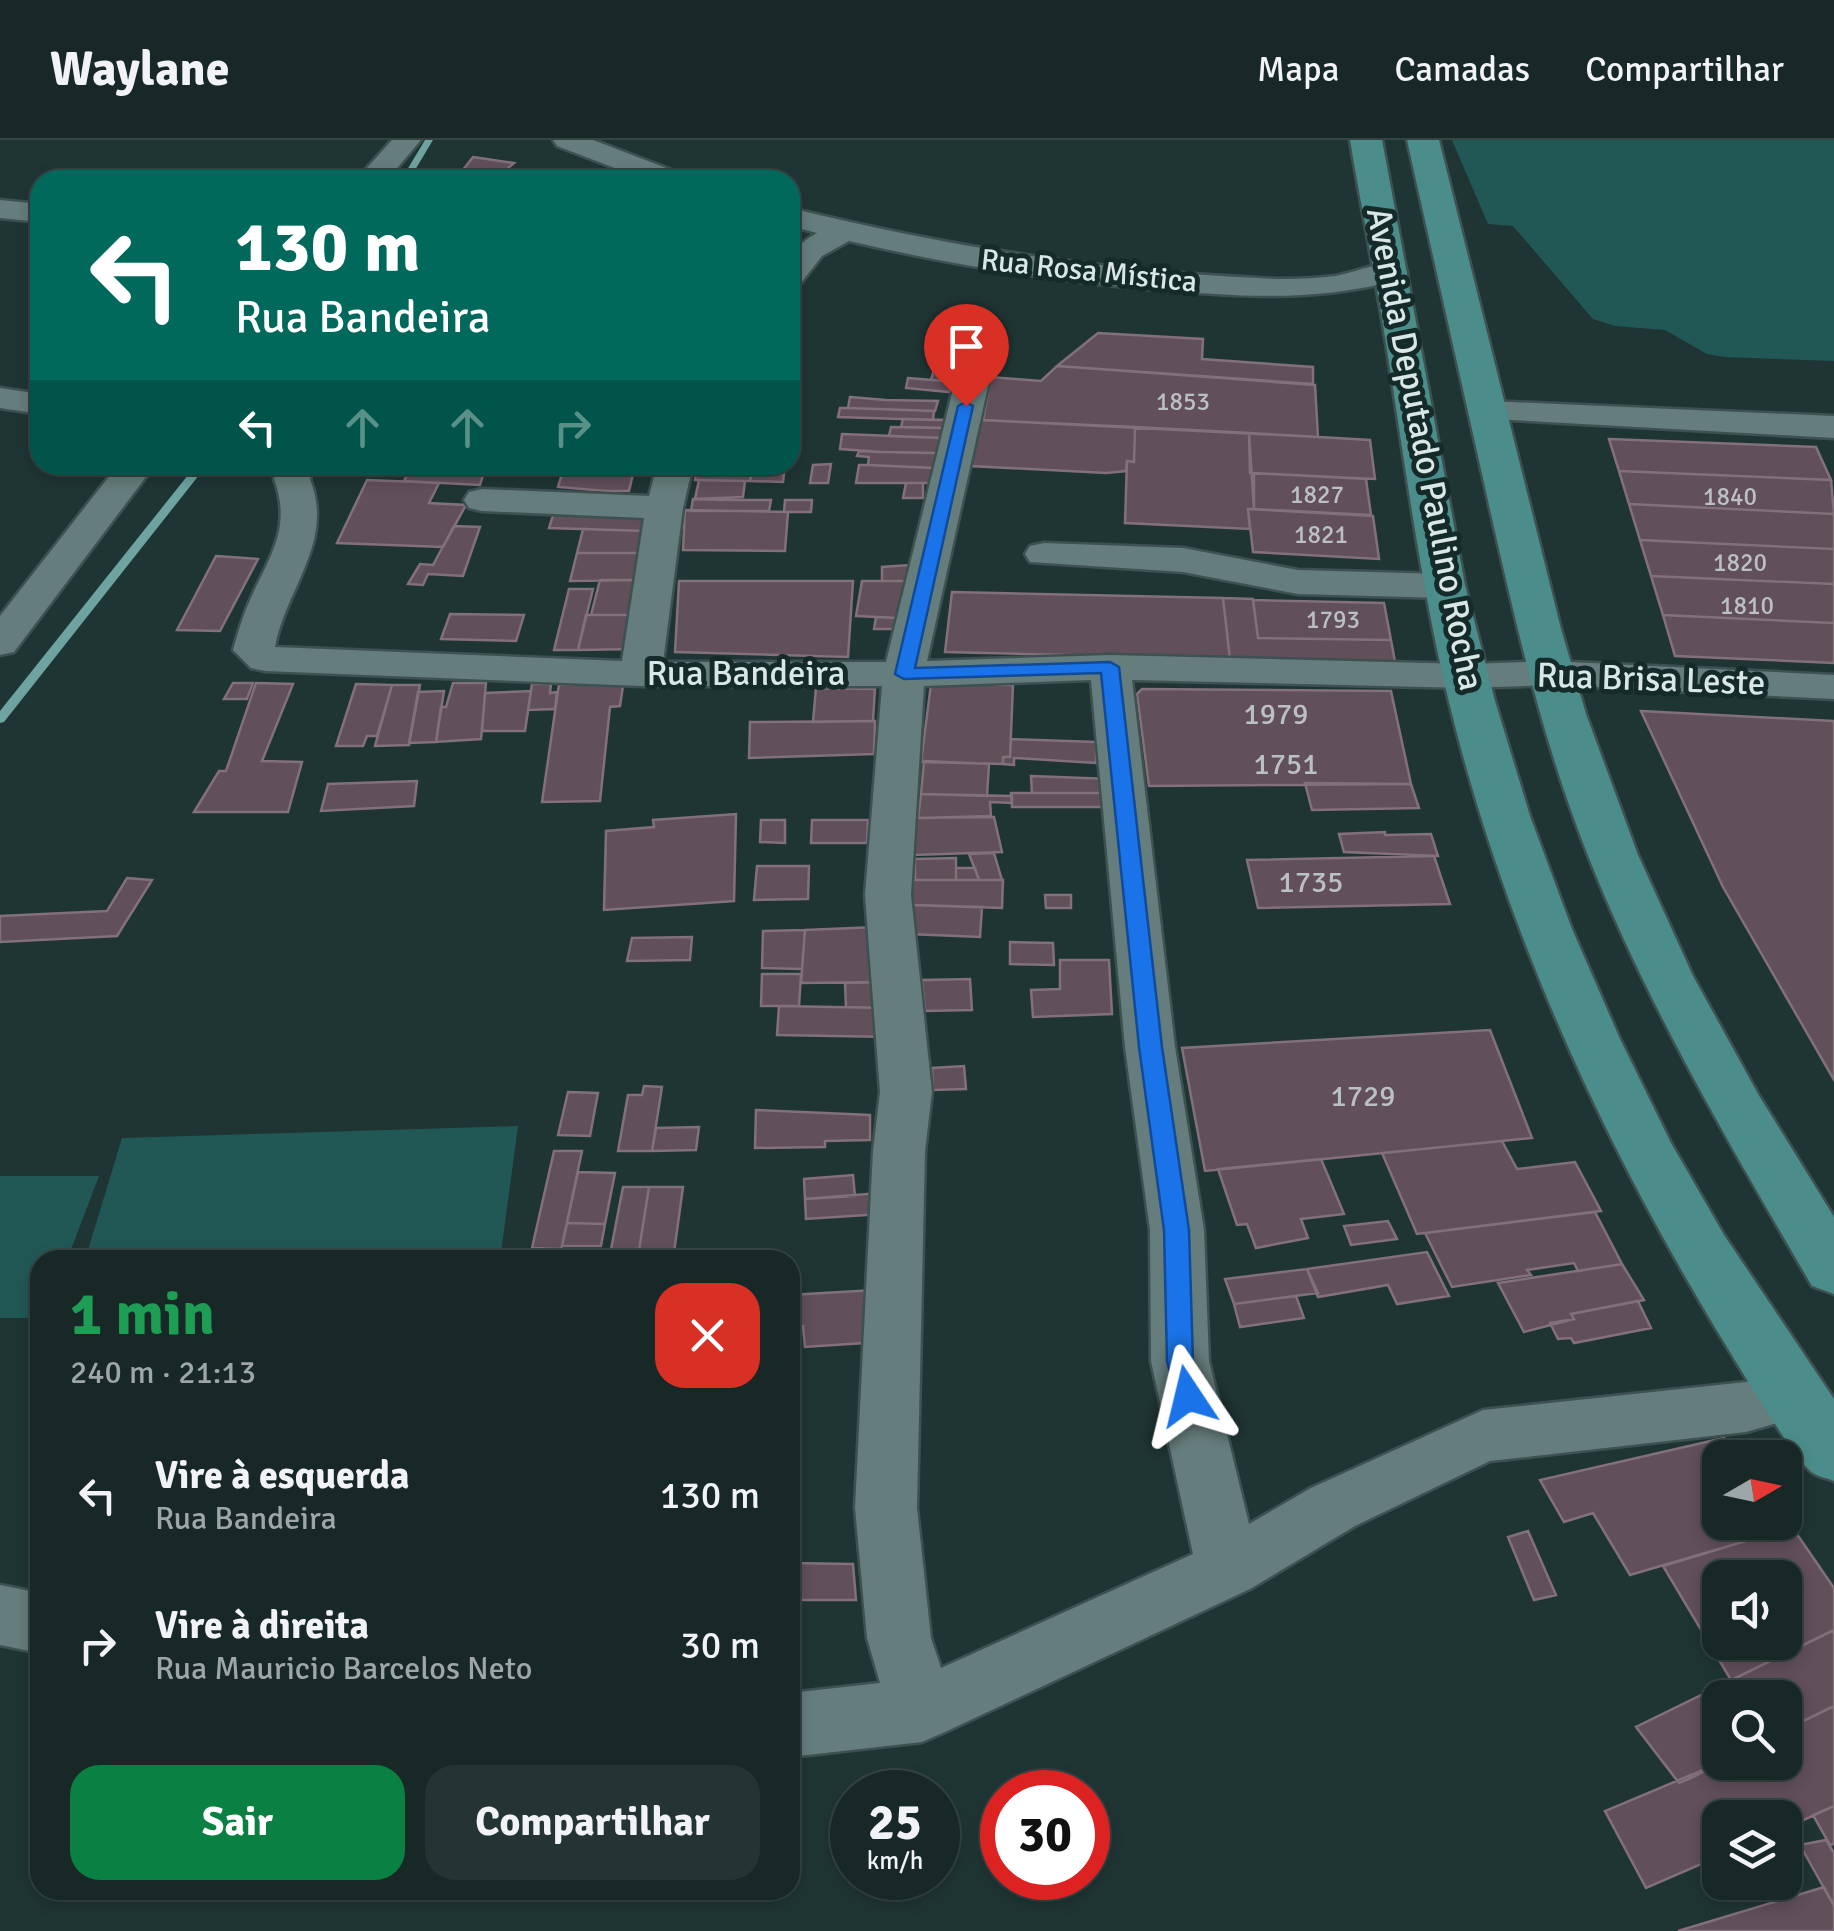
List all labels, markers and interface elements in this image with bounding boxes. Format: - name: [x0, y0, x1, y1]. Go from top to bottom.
- text: Waylane: [50, 40, 230, 99]
- text: Mapa: [1257, 48, 1339, 91]
- text: Camadas: [1394, 48, 1530, 91]
- text: Compartilhar: [1585, 48, 1784, 91]
- text: 130 m: [235, 204, 420, 290]
- street label: Avenida Deputado Paulino Rocha: [1357, 204, 1493, 694]
- icon: left: [70, 210, 200, 340]
- street label: Rua Rosa Mística: [979, 241, 1199, 301]
- text: Rua Bandeira: [235, 290, 491, 345]
- pin: [924, 304, 1009, 407]
- icon: arrive: [939, 319, 994, 374]
- house number: 1853: [1156, 386, 1210, 417]
- icon: left: [230, 400, 285, 455]
- icon: ahead: [335, 400, 390, 455]
- icon: ahead: [440, 400, 495, 455]
- icon: right: [545, 400, 600, 455]
- house number: 1827: [1290, 479, 1344, 510]
- house number: 1840: [1703, 481, 1757, 512]
- house number: 1821: [1294, 519, 1348, 550]
- house number: 1820: [1713, 547, 1767, 578]
- house number: 1810: [1720, 590, 1774, 621]
- house number: 1793: [1306, 604, 1360, 635]
- street label: Rua Bandeira: [647, 652, 845, 695]
- street label: Rua Brisa Leste: [1536, 654, 1766, 704]
- house number: 1979: [1244, 696, 1308, 733]
- house number: 1751: [1254, 746, 1318, 783]
- house number: 1735: [1279, 864, 1343, 901]
- house number: 1729: [1331, 1078, 1395, 1115]
- text: 1 min: [70, 1278, 215, 1352]
- button: close: [655, 1283, 760, 1388]
- position arrow: [1136, 1344, 1240, 1448]
- text: 240 m · 21:13: [70, 1353, 256, 1392]
- north arrow: [1702, 1440, 1802, 1540]
- map controls: [1702, 1440, 1802, 1900]
- text: Vire à esquerda: [155, 1452, 409, 1499]
- icon: left: [70, 1468, 125, 1523]
- text: 130 m: [660, 1472, 760, 1519]
- text: Rua Bandeira: [155, 1499, 337, 1538]
- button: sound: [1702, 1560, 1802, 1660]
- text: Vire à direita: [155, 1602, 369, 1649]
- icon: right: [70, 1618, 125, 1673]
- text: 30 m: [680, 1622, 760, 1669]
- text: Rua Mauricio Barcelos Neto: [155, 1649, 532, 1688]
- button: search: [1702, 1680, 1802, 1780]
- button: Sair: [70, 1765, 405, 1880]
- button: Compartilhar: [425, 1765, 760, 1880]
- speed limit sign: 30: [980, 1770, 1110, 1900]
- text: 25: [868, 1792, 922, 1854]
- button: layers: [1702, 1800, 1802, 1900]
- text: km/h: [867, 1845, 923, 1876]

